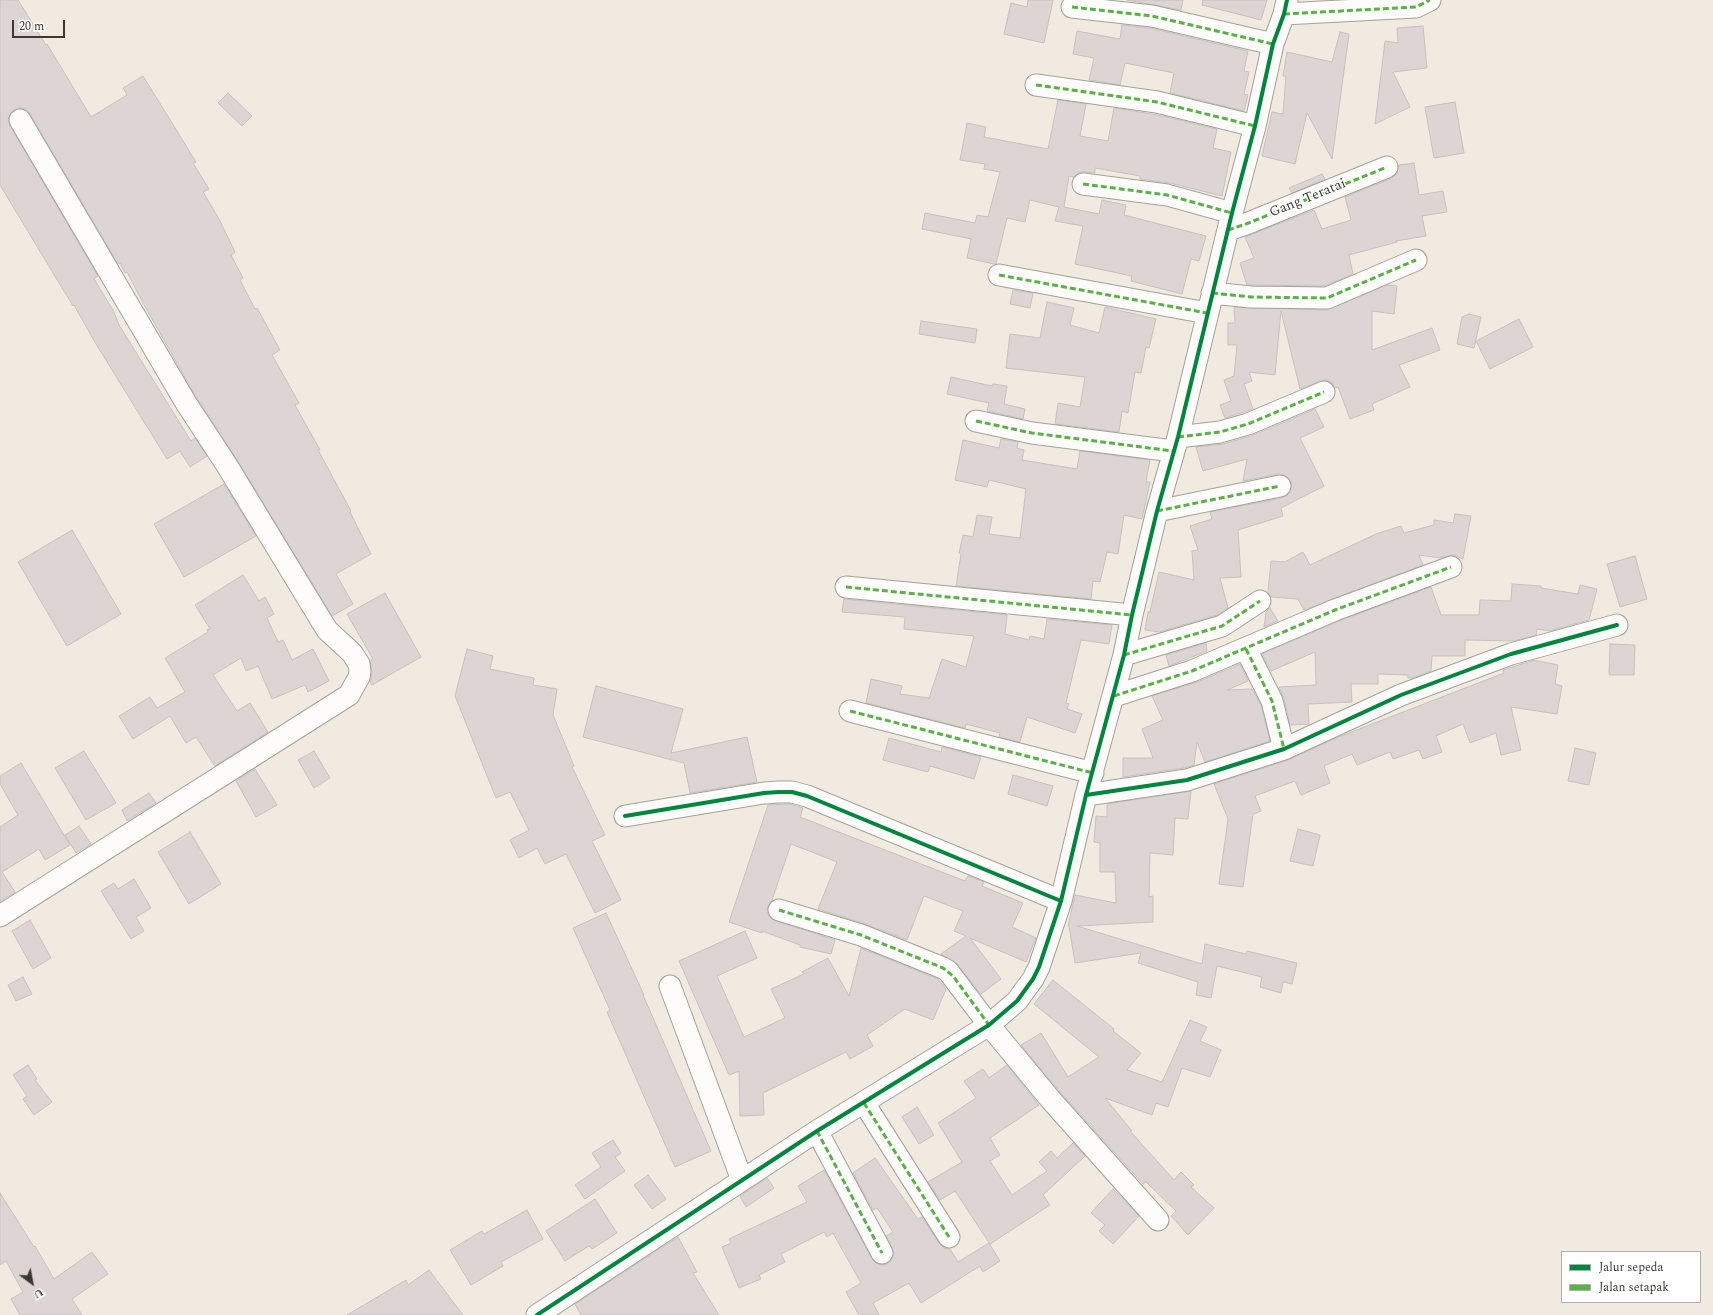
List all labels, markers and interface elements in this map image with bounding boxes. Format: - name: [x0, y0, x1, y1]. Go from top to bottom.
- scale bar: [14, 12, 67, 38]
- text: 20 m: [19, 17, 44, 36]
- street label: Gang Teratai: [1267, 176, 1349, 222]
- legend: [1561, 1251, 1701, 1303]
- text: Jalur sepeda: [1599, 1258, 1663, 1277]
- north arrow: [12, 1263, 52, 1303]
- text: Jalan setapak: [1599, 1278, 1669, 1297]
- text: U: [30, 1284, 47, 1303]

